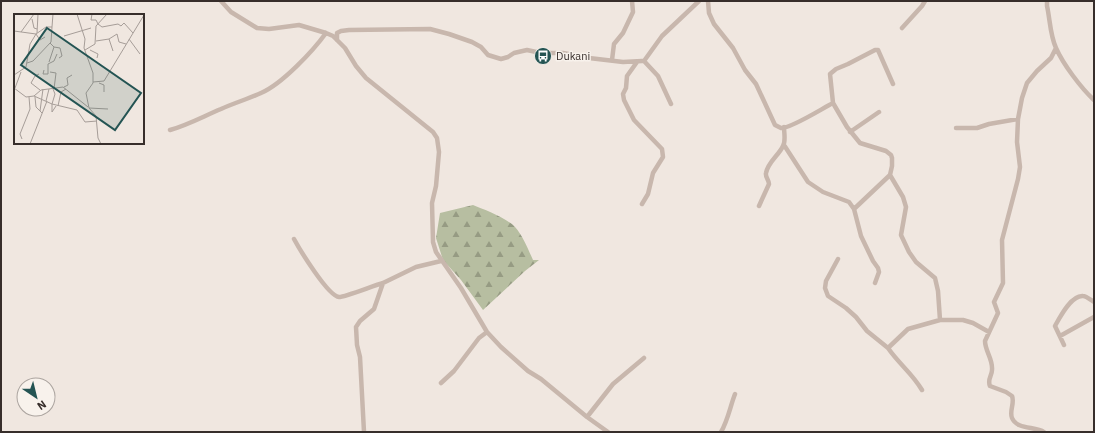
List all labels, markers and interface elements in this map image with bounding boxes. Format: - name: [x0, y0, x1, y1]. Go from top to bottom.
- inset map: [14, 14, 144, 144]
- bus stop icon: Dukani: [533, 46, 553, 66]
- place label: Dukani: [556, 49, 590, 63]
- north arrow: [16, 377, 56, 417]
- text: N: [34, 397, 49, 413]

